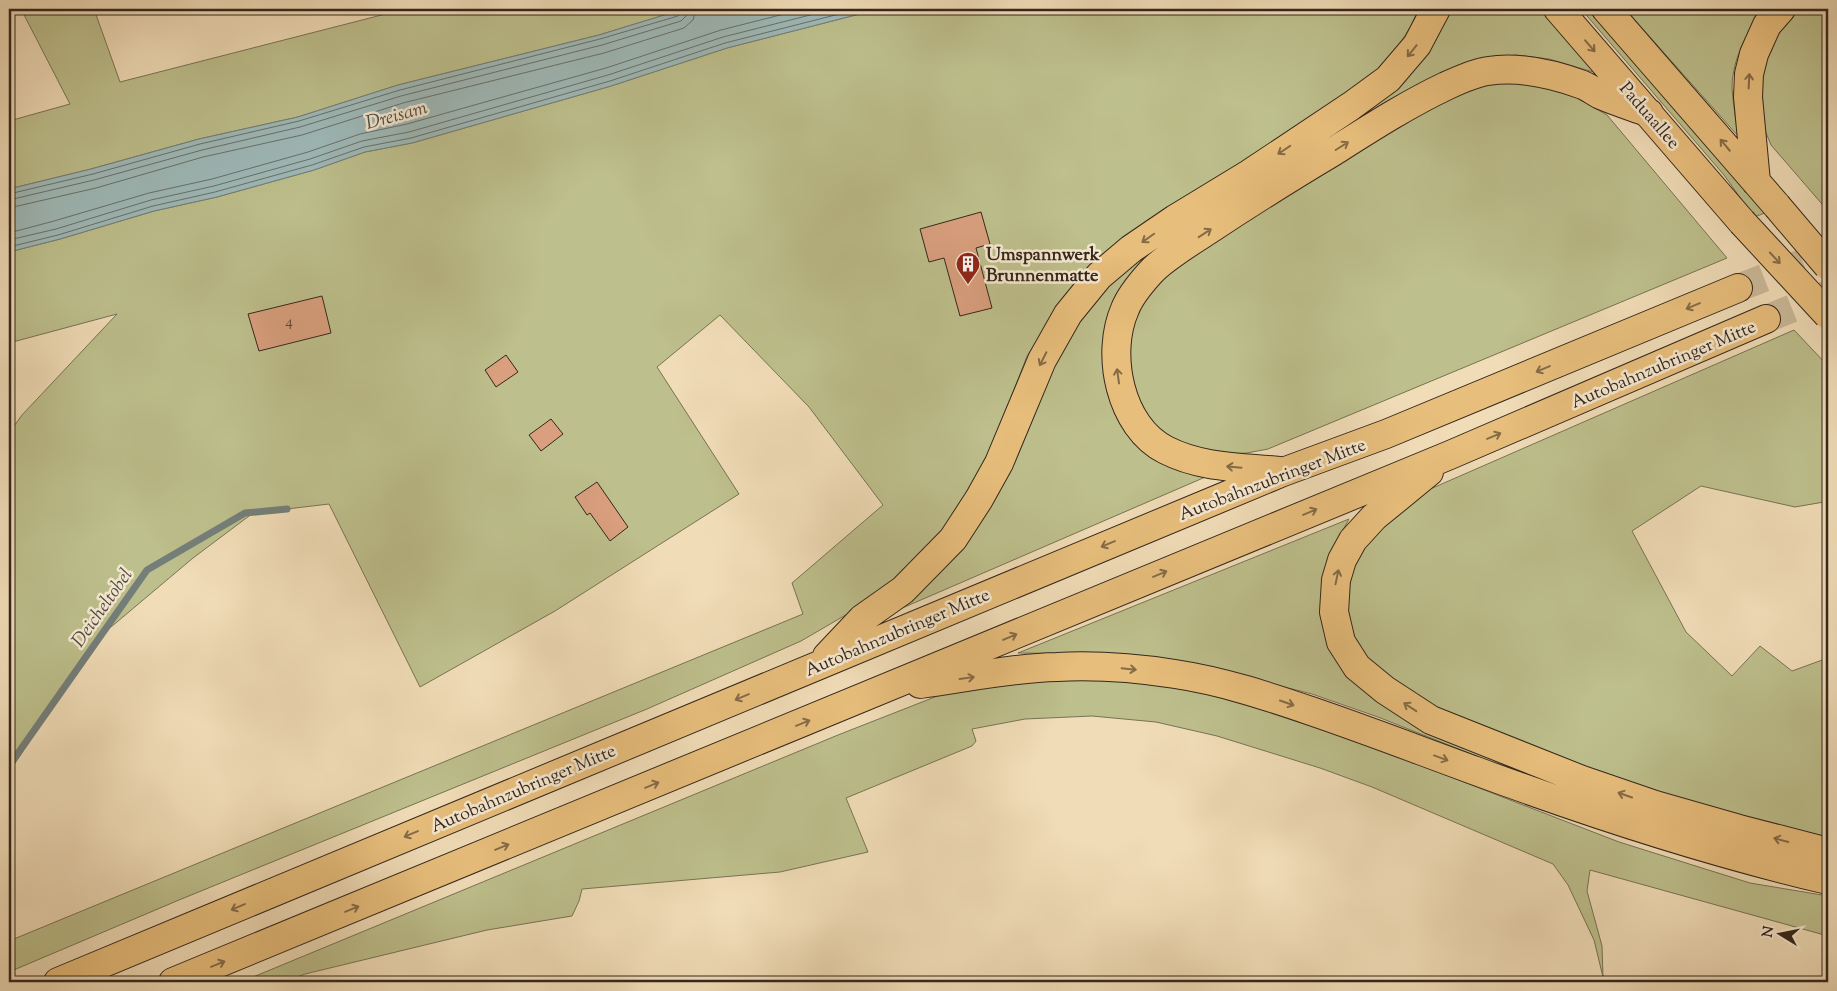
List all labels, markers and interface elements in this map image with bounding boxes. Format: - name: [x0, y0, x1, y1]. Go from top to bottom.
- one-way arrow: [1585, 39, 1596, 52]
- one-way arrow: [1406, 44, 1417, 57]
- one-way arrow: [1745, 74, 1754, 90]
- street label: Paduaallee: [1612, 77, 1685, 156]
- water label: Dreisam: [363, 95, 431, 138]
- one-way arrow: [1719, 138, 1731, 151]
- one-way arrow: [1334, 141, 1348, 151]
- one-way arrow: [1278, 145, 1292, 155]
- one-way arrow: [1197, 228, 1211, 238]
- one-way arrow: [1141, 233, 1155, 243]
- place label: Umspannwerk Brunnenmatte: [986, 243, 1100, 290]
- building icon: Umspannwerk Brunnenmatte: [955, 251, 981, 285]
- one-way arrow: [1769, 251, 1781, 264]
- one-way arrow: [1686, 302, 1701, 312]
- house number: 4: [285, 312, 293, 333]
- street label: Autobahnzubringer Mitte: [1567, 315, 1760, 417]
- one-way arrow: [1038, 351, 1047, 366]
- one-way arrow: [1536, 364, 1551, 374]
- one-way arrow: [1113, 368, 1123, 384]
- one-way arrow: [1486, 431, 1501, 441]
- street label: Autobahnzubringer Mitte: [1175, 433, 1370, 529]
- one-way arrow: [1226, 462, 1242, 471]
- one-way arrow: [1302, 507, 1317, 517]
- one-way arrow: [1101, 540, 1116, 550]
- water label: Deicheltobel: [66, 563, 140, 653]
- one-way arrow: [1152, 569, 1167, 579]
- one-way arrow: [1333, 569, 1343, 585]
- street label: Autobahnzubringer Mitte: [801, 583, 994, 685]
- one-way arrow: [1002, 631, 1017, 641]
- one-way arrow: [1121, 665, 1137, 674]
- one-way arrow: [959, 673, 975, 683]
- one-way arrow: [734, 693, 750, 702]
- one-way arrow: [1279, 699, 1295, 709]
- one-way arrow: [1404, 701, 1418, 711]
- one-way arrow: [795, 717, 810, 727]
- street label: Autobahnzubringer Mitte: [427, 739, 620, 841]
- one-way arrow: [1432, 754, 1448, 763]
- one-way arrow: [645, 779, 660, 788]
- one-way arrow: [1617, 789, 1633, 799]
- one-way arrow: [404, 831, 419, 840]
- one-way arrow: [1774, 835, 1790, 844]
- one-way arrow: [494, 841, 509, 851]
- one-way arrow: [231, 902, 246, 912]
- one-way arrow: [344, 903, 359, 913]
- north arrow: [1754, 908, 1804, 958]
- text: N: [1758, 925, 1780, 939]
- one-way arrow: [210, 958, 225, 968]

